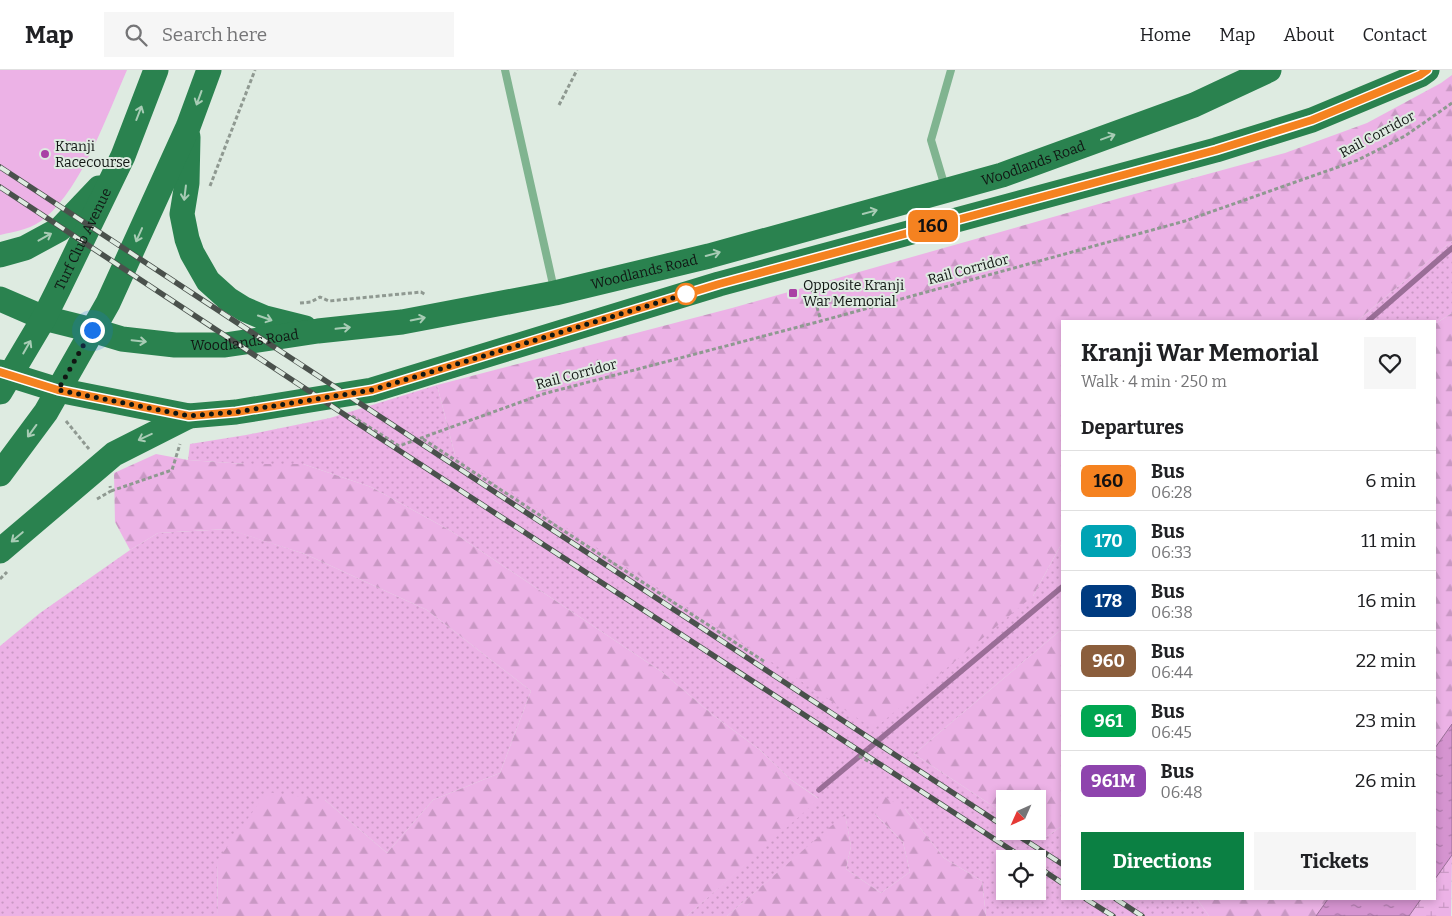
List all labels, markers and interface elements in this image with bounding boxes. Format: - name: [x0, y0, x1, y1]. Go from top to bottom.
- search box: [104, 12, 454, 57]
- text: Map: [25, 21, 74, 49]
- icon: search: [122, 21, 150, 49]
- text: Search here: [162, 23, 267, 46]
- text: Home: [1140, 24, 1191, 46]
- text: Map: [1219, 24, 1255, 46]
- text: About: [1283, 24, 1334, 46]
- text: Contact: [1362, 24, 1427, 46]
- one-way arrow: [194, 90, 203, 106]
- one-way arrow: [135, 106, 144, 121]
- street label: Rail Corridor: [1337, 107, 1418, 161]
- one-way arrow: [1100, 132, 1115, 141]
- street label: Woodlands Road: [979, 137, 1088, 189]
- place label: Kranji Racecourse: [55, 138, 130, 171]
- marker: Kranji Racecourse: [39, 148, 51, 160]
- street label: Turf Club Avenue: [51, 185, 115, 293]
- one-way arrow: [180, 185, 190, 201]
- one-way arrow: [861, 206, 877, 216]
- line badge: 160: [904, 210, 962, 242]
- text: 160: [918, 215, 948, 237]
- one-way arrow: [133, 227, 143, 242]
- one-way arrow: [37, 232, 52, 241]
- one-way arrow: [704, 249, 720, 259]
- street label: Woodlands Road: [589, 251, 699, 293]
- street label: Rail Corridor: [926, 251, 1010, 288]
- place label: Opposite Kranji War Memorial: [803, 277, 904, 310]
- unlabelled marker: [675, 283, 697, 305]
- marker: Opposite Kranji War Memorial: [787, 287, 799, 299]
- one-way arrow: [257, 313, 273, 323]
- one-way arrow: [409, 314, 425, 324]
- your location: [80, 318, 105, 343]
- one-way arrow: [335, 323, 351, 333]
- street label: Woodlands Road: [190, 326, 300, 354]
- one-way arrow: [131, 336, 147, 346]
- button: heart: [1364, 337, 1416, 389]
- text: Kranji War Memorial: [1081, 339, 1319, 367]
- one-way arrow: [22, 340, 32, 355]
- street label: Rail Corridor: [534, 356, 618, 393]
- text: Walk · 4 min · 250 m: [1081, 372, 1227, 391]
- text: Departures: [1081, 416, 1184, 439]
- one-way arrow: [26, 424, 37, 437]
- one-way arrow: [138, 433, 153, 443]
- text: Bus: [1151, 460, 1185, 483]
- text: 6 min: [1365, 469, 1416, 492]
- text: 160: [1094, 470, 1123, 492]
- text: 06:28: [1151, 483, 1192, 502]
- text: Bus: [1151, 520, 1185, 543]
- text: 11 min: [1361, 529, 1416, 552]
- text: 170: [1094, 530, 1123, 552]
- one-way arrow: [11, 531, 24, 542]
- text: 06:33: [1151, 543, 1192, 562]
- text: Bus: [1151, 580, 1185, 603]
- text: 16 min: [1358, 589, 1416, 612]
- text: 178: [1095, 590, 1122, 612]
- text: 06:38: [1151, 603, 1193, 622]
- text: Bus: [1151, 640, 1185, 663]
- text: 22 min: [1356, 649, 1416, 672]
- text: 960: [1092, 650, 1125, 672]
- text: 06:44: [1151, 663, 1193, 682]
- text: Bus: [1151, 700, 1185, 723]
- text: 23 min: [1355, 709, 1416, 732]
- text: 961: [1094, 710, 1123, 732]
- text: 06:45: [1151, 723, 1192, 742]
- text: Bus: [1161, 760, 1194, 783]
- text: 26 min: [1355, 769, 1416, 792]
- text: 961M: [1091, 770, 1136, 792]
- text: 06:48: [1161, 783, 1203, 802]
- north arrow: [996, 790, 1046, 840]
- map controls: [996, 790, 1046, 900]
- button: Directions: [1081, 832, 1244, 890]
- button: Tickets: [1254, 832, 1416, 890]
- button: locate: [996, 850, 1046, 900]

